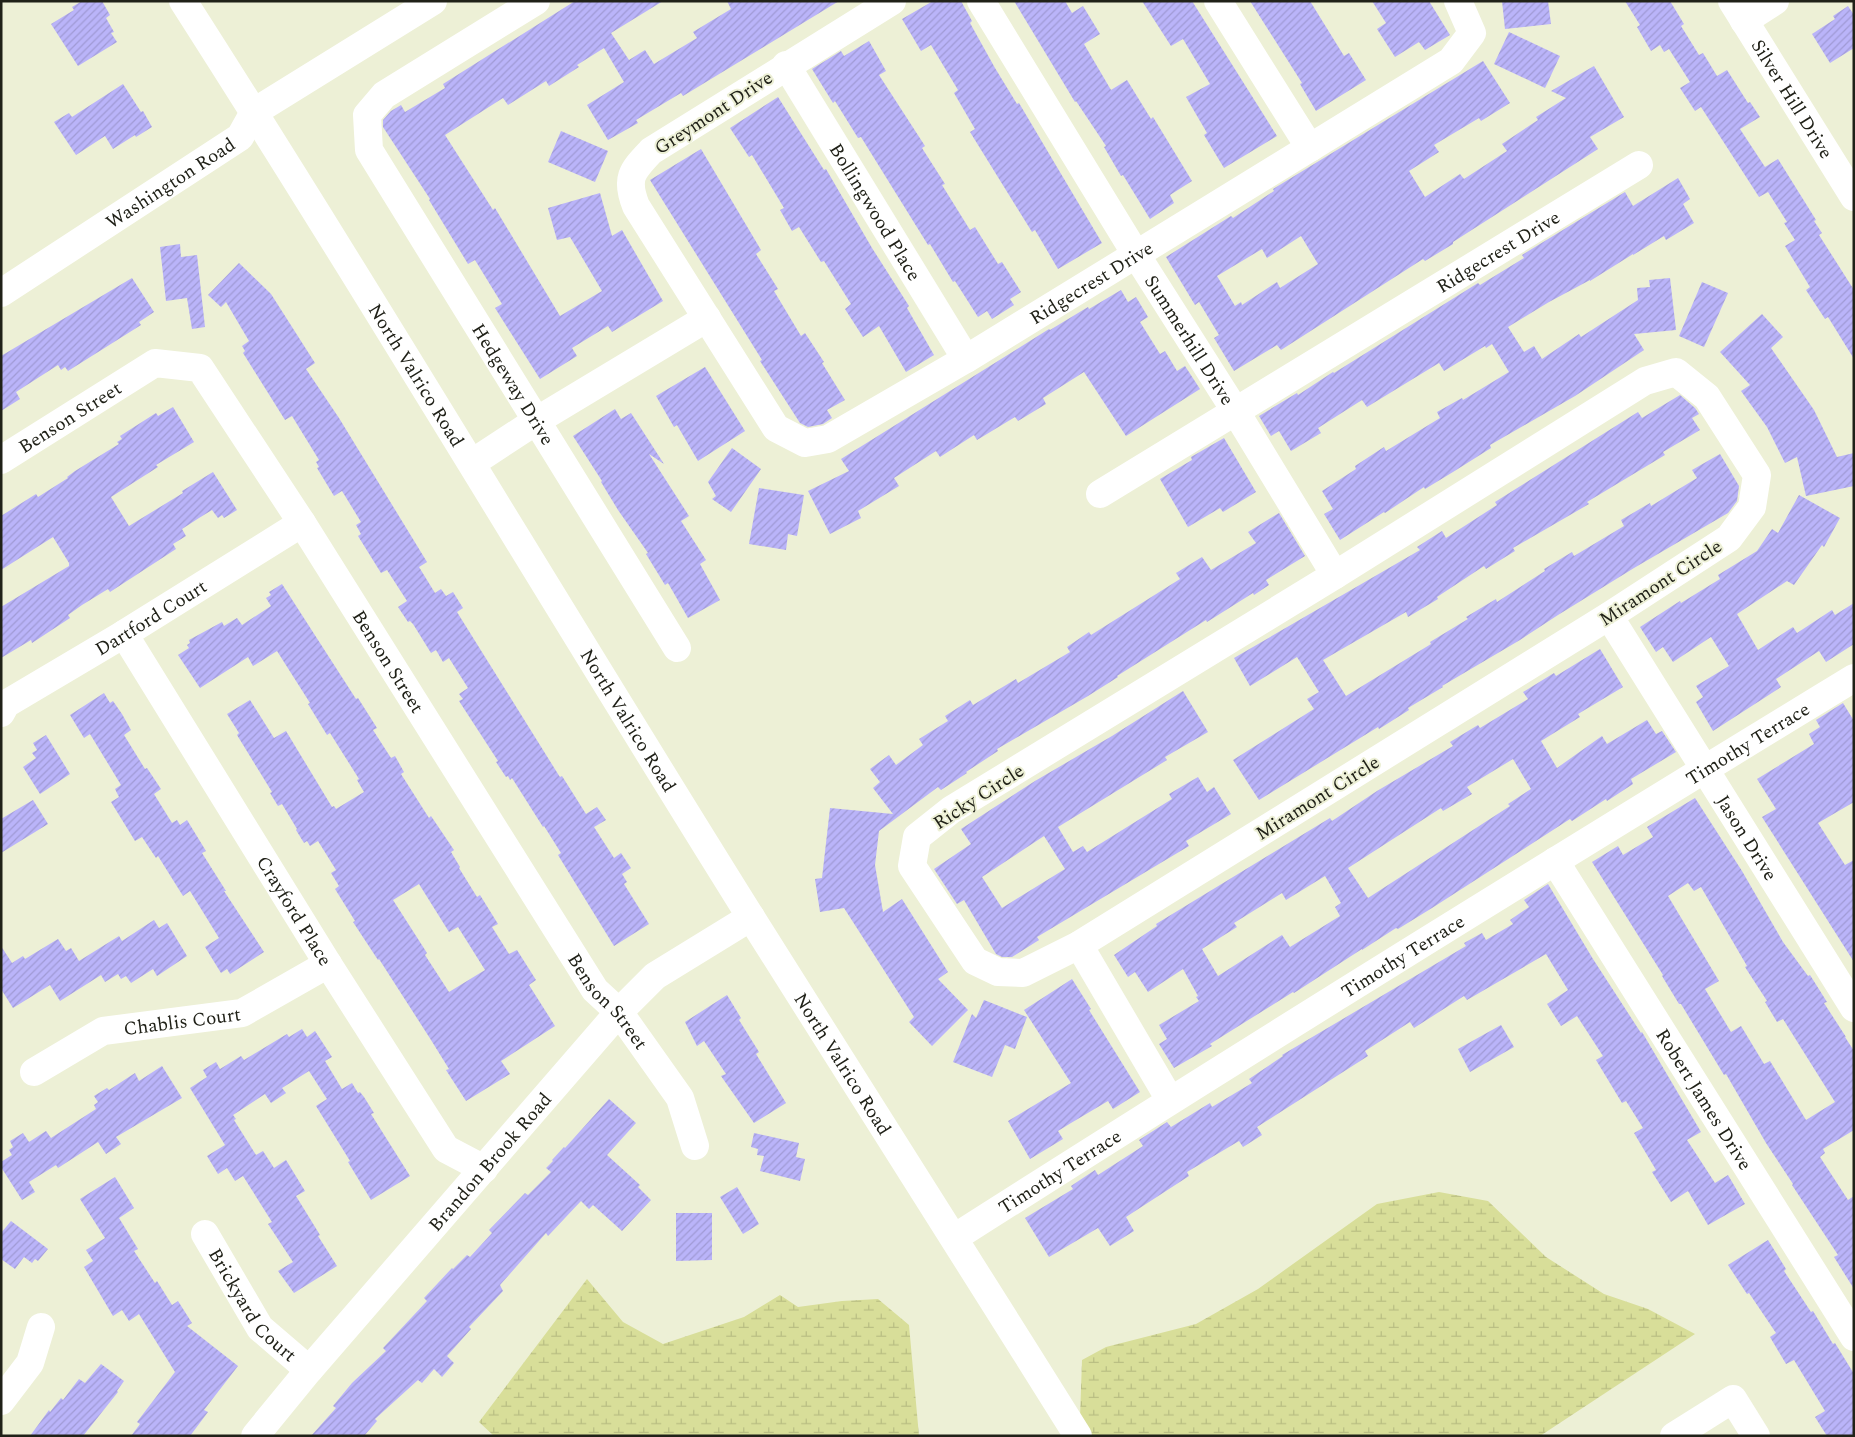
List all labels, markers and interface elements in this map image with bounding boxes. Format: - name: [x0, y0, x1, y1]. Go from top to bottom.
- street label: Silver Hill Drive: [1743, 34, 1840, 165]
- street label: Greymont Drive: [649, 64, 779, 162]
- street label: Washington Road: [100, 131, 242, 237]
- street label: Bollingwood Place: [821, 138, 928, 287]
- street label: Ridgecrest Drive: [1431, 204, 1566, 301]
- street label: Ridgecrest Drive: [1024, 234, 1159, 333]
- street label: Summerhill Drive: [1136, 270, 1241, 411]
- street label: North Valrico Road: [360, 298, 471, 453]
- street label: Hedgeway Drive: [464, 318, 561, 451]
- street label: Benson Street: [13, 374, 128, 462]
- street label: Miramont Circle: [1594, 533, 1728, 634]
- street label: Dartford Court: [90, 573, 213, 664]
- street label: Benson Street: [344, 605, 431, 720]
- street label: North Valrico Road: [572, 643, 683, 798]
- street label: Timothy Terrace: [1680, 695, 1816, 794]
- street label: Miramont Circle: [1250, 748, 1385, 848]
- street label: Ricky Circle: [928, 757, 1030, 838]
- street label: Jason Drive: [1708, 789, 1784, 887]
- street label: Crayford Place: [248, 850, 339, 972]
- street label: Timothy Terrace: [1336, 908, 1471, 1007]
- street label: Benson Street: [559, 948, 655, 1056]
- street label: North Valrico Road: [786, 987, 898, 1141]
- street label: Chablis Court: [122, 1000, 243, 1044]
- street label: Robert James Drive: [1648, 1023, 1759, 1176]
- street label: Brandon Brook Road: [422, 1086, 559, 1239]
- street label: Timothy Terrace: [993, 1122, 1128, 1222]
- street label: Brickyard Court: [200, 1243, 303, 1370]

